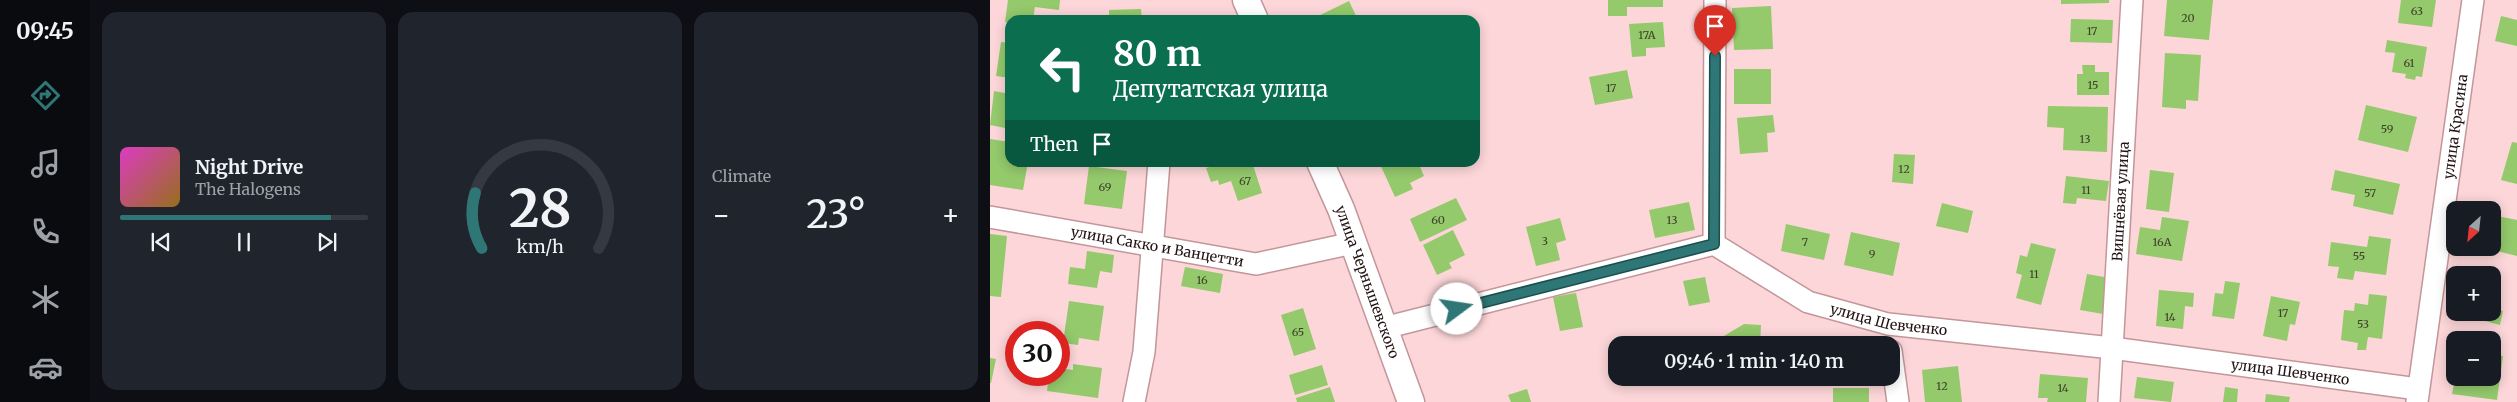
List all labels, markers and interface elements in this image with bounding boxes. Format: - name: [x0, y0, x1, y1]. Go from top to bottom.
- house number: 63: [2411, 4, 2423, 18]
- pin: [1694, 5, 1736, 56]
- house number: 20: [2181, 11, 2195, 25]
- icon: arrive: [1701, 12, 1729, 40]
- text: 09:45: [16, 17, 74, 45]
- house number: 17: [2087, 24, 2097, 38]
- house number: 17А: [1638, 28, 1656, 42]
- text: 80 m: [1113, 32, 1201, 76]
- icon: left: [1030, 35, 1095, 100]
- house number: 61: [2404, 56, 2414, 70]
- street label: улица Красина: [2439, 72, 2472, 180]
- text: Депутатская улица: [1113, 75, 1328, 103]
- icon: directions: [28, 78, 63, 113]
- house number: 15: [2087, 78, 2099, 92]
- house number: 17: [1606, 81, 1616, 95]
- house number: 59: [2381, 122, 2394, 136]
- icon: arrive: [1088, 130, 1116, 158]
- text: Then: [1030, 132, 1078, 156]
- house number: 13: [2080, 132, 2090, 146]
- street label: Вишнёвая улица: [2108, 140, 2133, 262]
- icon: music: [28, 146, 63, 181]
- text: Night Drive: [195, 155, 303, 179]
- house number: 12: [1898, 162, 1910, 176]
- text: Climate: [712, 166, 771, 186]
- house number: 67: [1239, 174, 1251, 188]
- text: 28: [509, 176, 571, 241]
- text: The Halogens: [195, 179, 301, 199]
- house number: 69: [1098, 180, 1112, 194]
- house number: 11: [2081, 183, 2091, 197]
- house number: 57: [2364, 186, 2376, 200]
- text: 23°: [806, 191, 866, 238]
- text: −: [712, 197, 731, 233]
- text: +: [941, 197, 960, 233]
- north arrow: [2446, 201, 2501, 256]
- map controls: [2446, 201, 2501, 386]
- street label: улица Чернышевского: [1331, 203, 1403, 361]
- house number: 60: [1431, 213, 1445, 227]
- house number: 13: [1667, 213, 1677, 227]
- icon: phone: [28, 214, 63, 249]
- street label: улица Сакко и Ванцетти: [1069, 222, 1246, 271]
- icon: previous: [147, 228, 175, 256]
- icon: pause: [230, 228, 258, 256]
- icon: next: [313, 228, 341, 256]
- house number: 3: [1542, 234, 1548, 248]
- text: km/h: [516, 235, 564, 258]
- house number: 7: [1802, 235, 1808, 249]
- house number: 16А: [2153, 235, 2172, 249]
- house number: 9: [1869, 247, 1876, 261]
- house number: 55: [2353, 249, 2365, 263]
- button: +: [2446, 266, 2501, 321]
- house number: 11: [2029, 267, 2039, 281]
- house number: 16: [1196, 273, 1208, 287]
- icon: climate: [28, 282, 63, 317]
- position arrow: [1430, 282, 1482, 334]
- street label: улица Шевченко: [1828, 300, 1948, 339]
- house number: 17: [2278, 306, 2288, 320]
- house number: 14: [2164, 310, 2176, 324]
- house number: 53: [2357, 317, 2369, 331]
- speed limit sign: 30: [1005, 321, 1070, 386]
- house number: 65: [1292, 325, 1304, 339]
- button: −: [2446, 331, 2501, 386]
- text: 09:46 · 1 min · 140 m: [1664, 349, 1844, 373]
- icon: car: [28, 350, 63, 385]
- street label: улица Шевченко: [2230, 355, 2350, 389]
- house number: 12: [1936, 379, 1948, 393]
- house number: 14: [2057, 381, 2069, 395]

